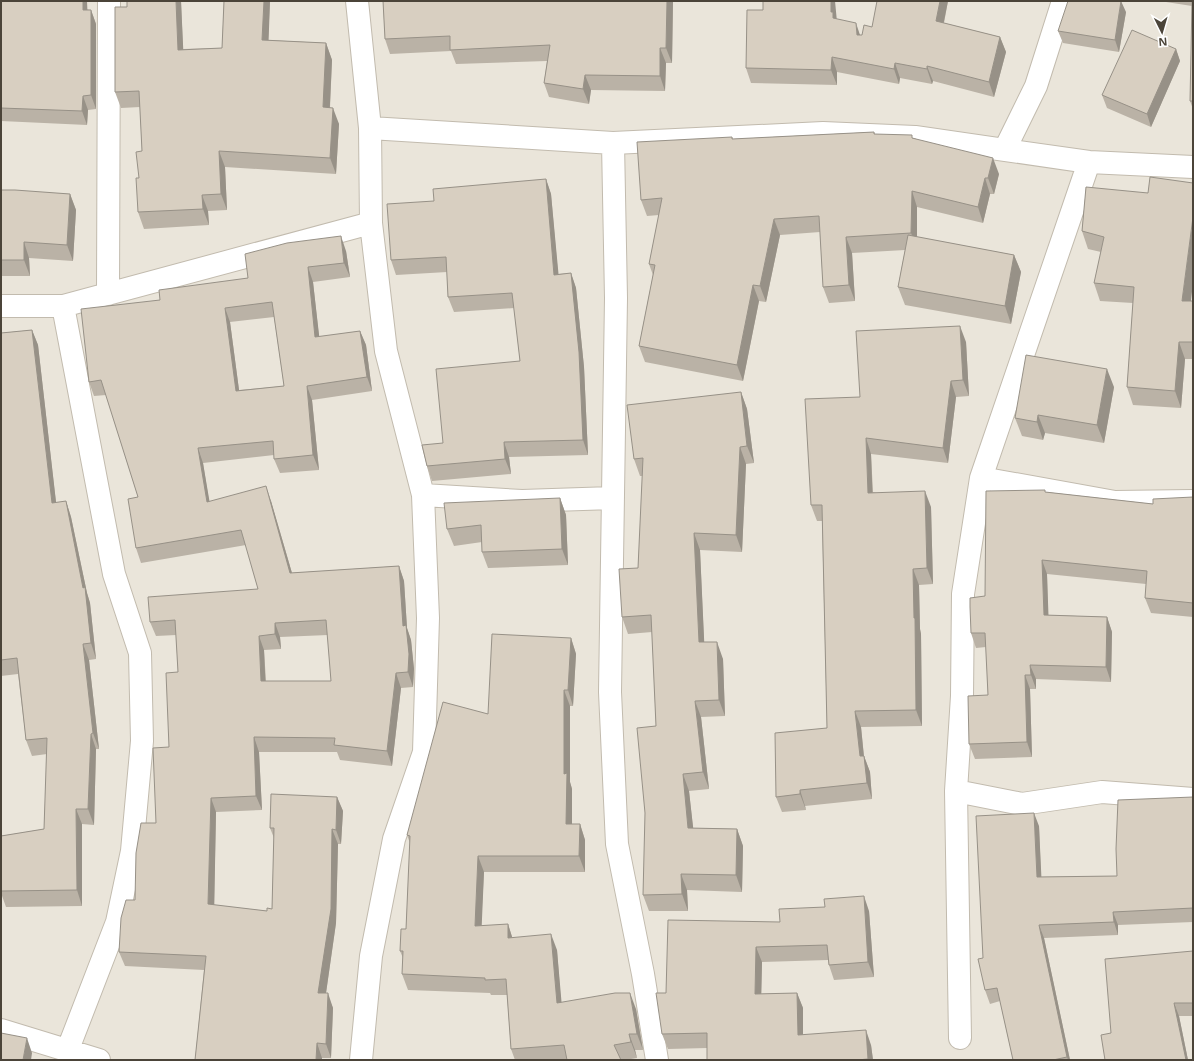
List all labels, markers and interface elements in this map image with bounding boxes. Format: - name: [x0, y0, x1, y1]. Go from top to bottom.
- north arrow: [1142, 12, 1182, 52]
- text: N: [1158, 35, 1168, 50]

